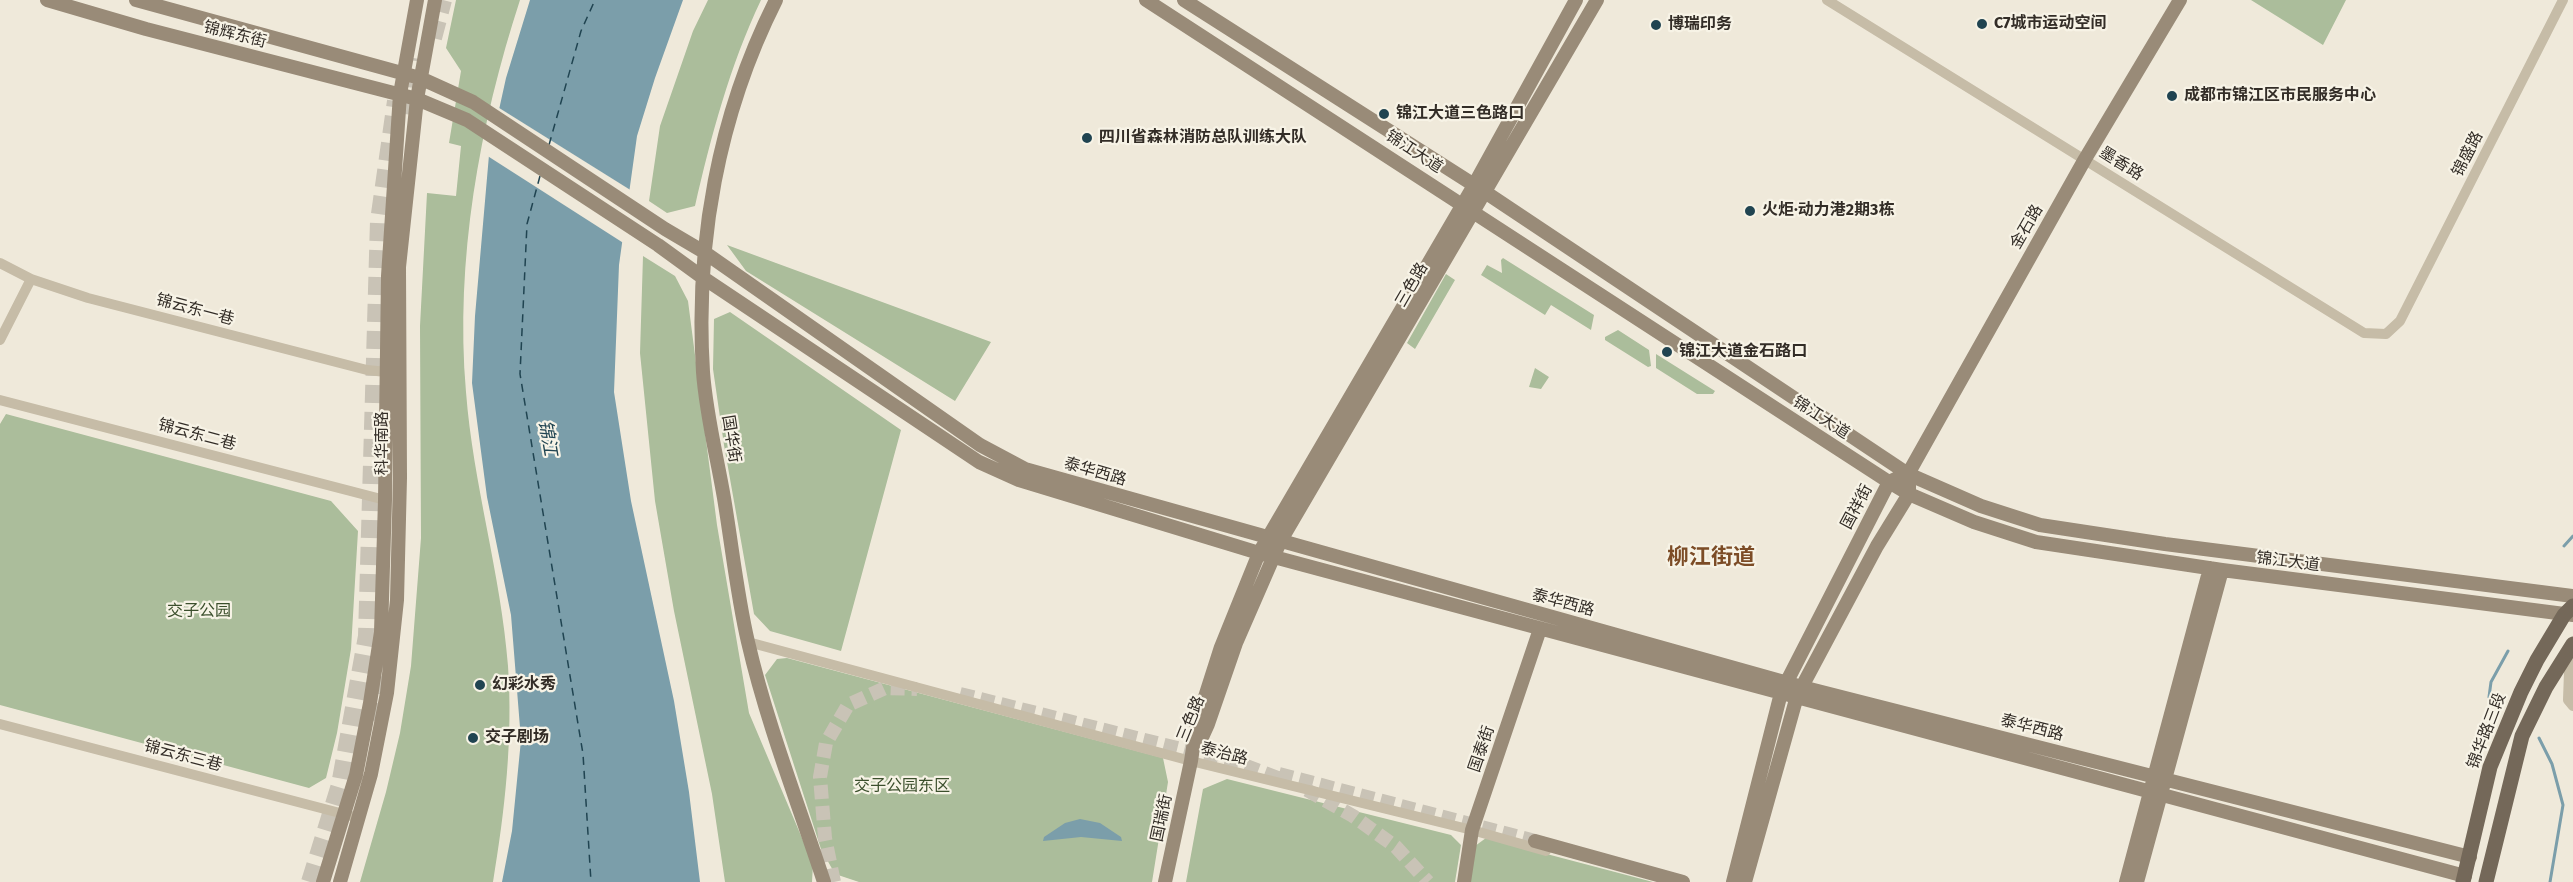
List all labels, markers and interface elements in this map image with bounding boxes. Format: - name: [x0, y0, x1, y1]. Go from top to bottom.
- place label: C7城市运动空间: [1994, 14, 2107, 34]
- place label: 博瑞印务: [1668, 15, 1732, 35]
- marker: C7城市运动空间: [1975, 17, 1989, 31]
- street label: 锦辉东街: [202, 18, 268, 52]
- marker: 博瑞印务: [1649, 18, 1663, 32]
- place label: 成都市锦江区市民服务中心: [2184, 86, 2376, 106]
- marker: 成都市锦江区市民服务中心: [2165, 89, 2179, 103]
- place label: 锦江大道三色路口: [1396, 104, 1524, 124]
- marker: 锦江大道三色路口: [1377, 107, 1391, 121]
- street label: 锦江大道: [1382, 127, 1446, 177]
- place label: 四川省森林消防总队训练大队: [1099, 128, 1307, 148]
- street label: 锦盛路: [2449, 128, 2487, 180]
- marker: 四川省森林消防总队训练大队: [1080, 131, 1094, 145]
- street label: 墨香路: [2096, 143, 2146, 185]
- place label: 火炬·动力港2期3栋: [1762, 201, 1894, 221]
- street label: 金石路: [2007, 201, 2047, 253]
- marker: 火炬·动力港2期3栋: [1743, 204, 1757, 218]
- street label: 三色路: [1392, 259, 1432, 311]
- street label: 锦云东一巷: [154, 290, 236, 330]
- place label: 锦江大道金石路口: [1679, 342, 1807, 362]
- marker: 锦江大道金石路口: [1660, 345, 1674, 359]
- street label: 锦江大道: [1789, 393, 1853, 443]
- street label: 科华南路: [373, 411, 393, 475]
- street label: 国华街: [718, 414, 744, 464]
- street label: 锦云东二巷: [156, 415, 238, 455]
- water label: 锦江: [533, 418, 561, 458]
- street label: 泰华西路: [1062, 454, 1128, 490]
- street label: 国祥街: [1837, 481, 1877, 533]
- district label: 柳江街道: [1667, 545, 1755, 571]
- street label: 锦江大道: [2255, 549, 2321, 575]
- street label: 泰华西路: [1530, 585, 1596, 621]
- park label: 交子公园: [167, 602, 231, 622]
- place label: 幻彩水秀: [492, 675, 556, 695]
- marker: 幻彩水秀: [473, 678, 487, 692]
- street label: 锦华路三段: [2464, 690, 2510, 772]
- street label: 三色路: [1173, 693, 1209, 745]
- street label: 泰华西路: [1999, 711, 2065, 745]
- street label: 国泰街: [1465, 723, 1499, 775]
- place label: 交子剧场: [485, 728, 549, 748]
- marker: 交子剧场: [466, 731, 480, 745]
- street label: 锦云东三巷: [142, 736, 224, 776]
- street label: 泰治路: [1198, 739, 1250, 769]
- park label: 交子公园东区: [854, 777, 950, 797]
- street label: 国瑞街: [1148, 793, 1176, 843]

